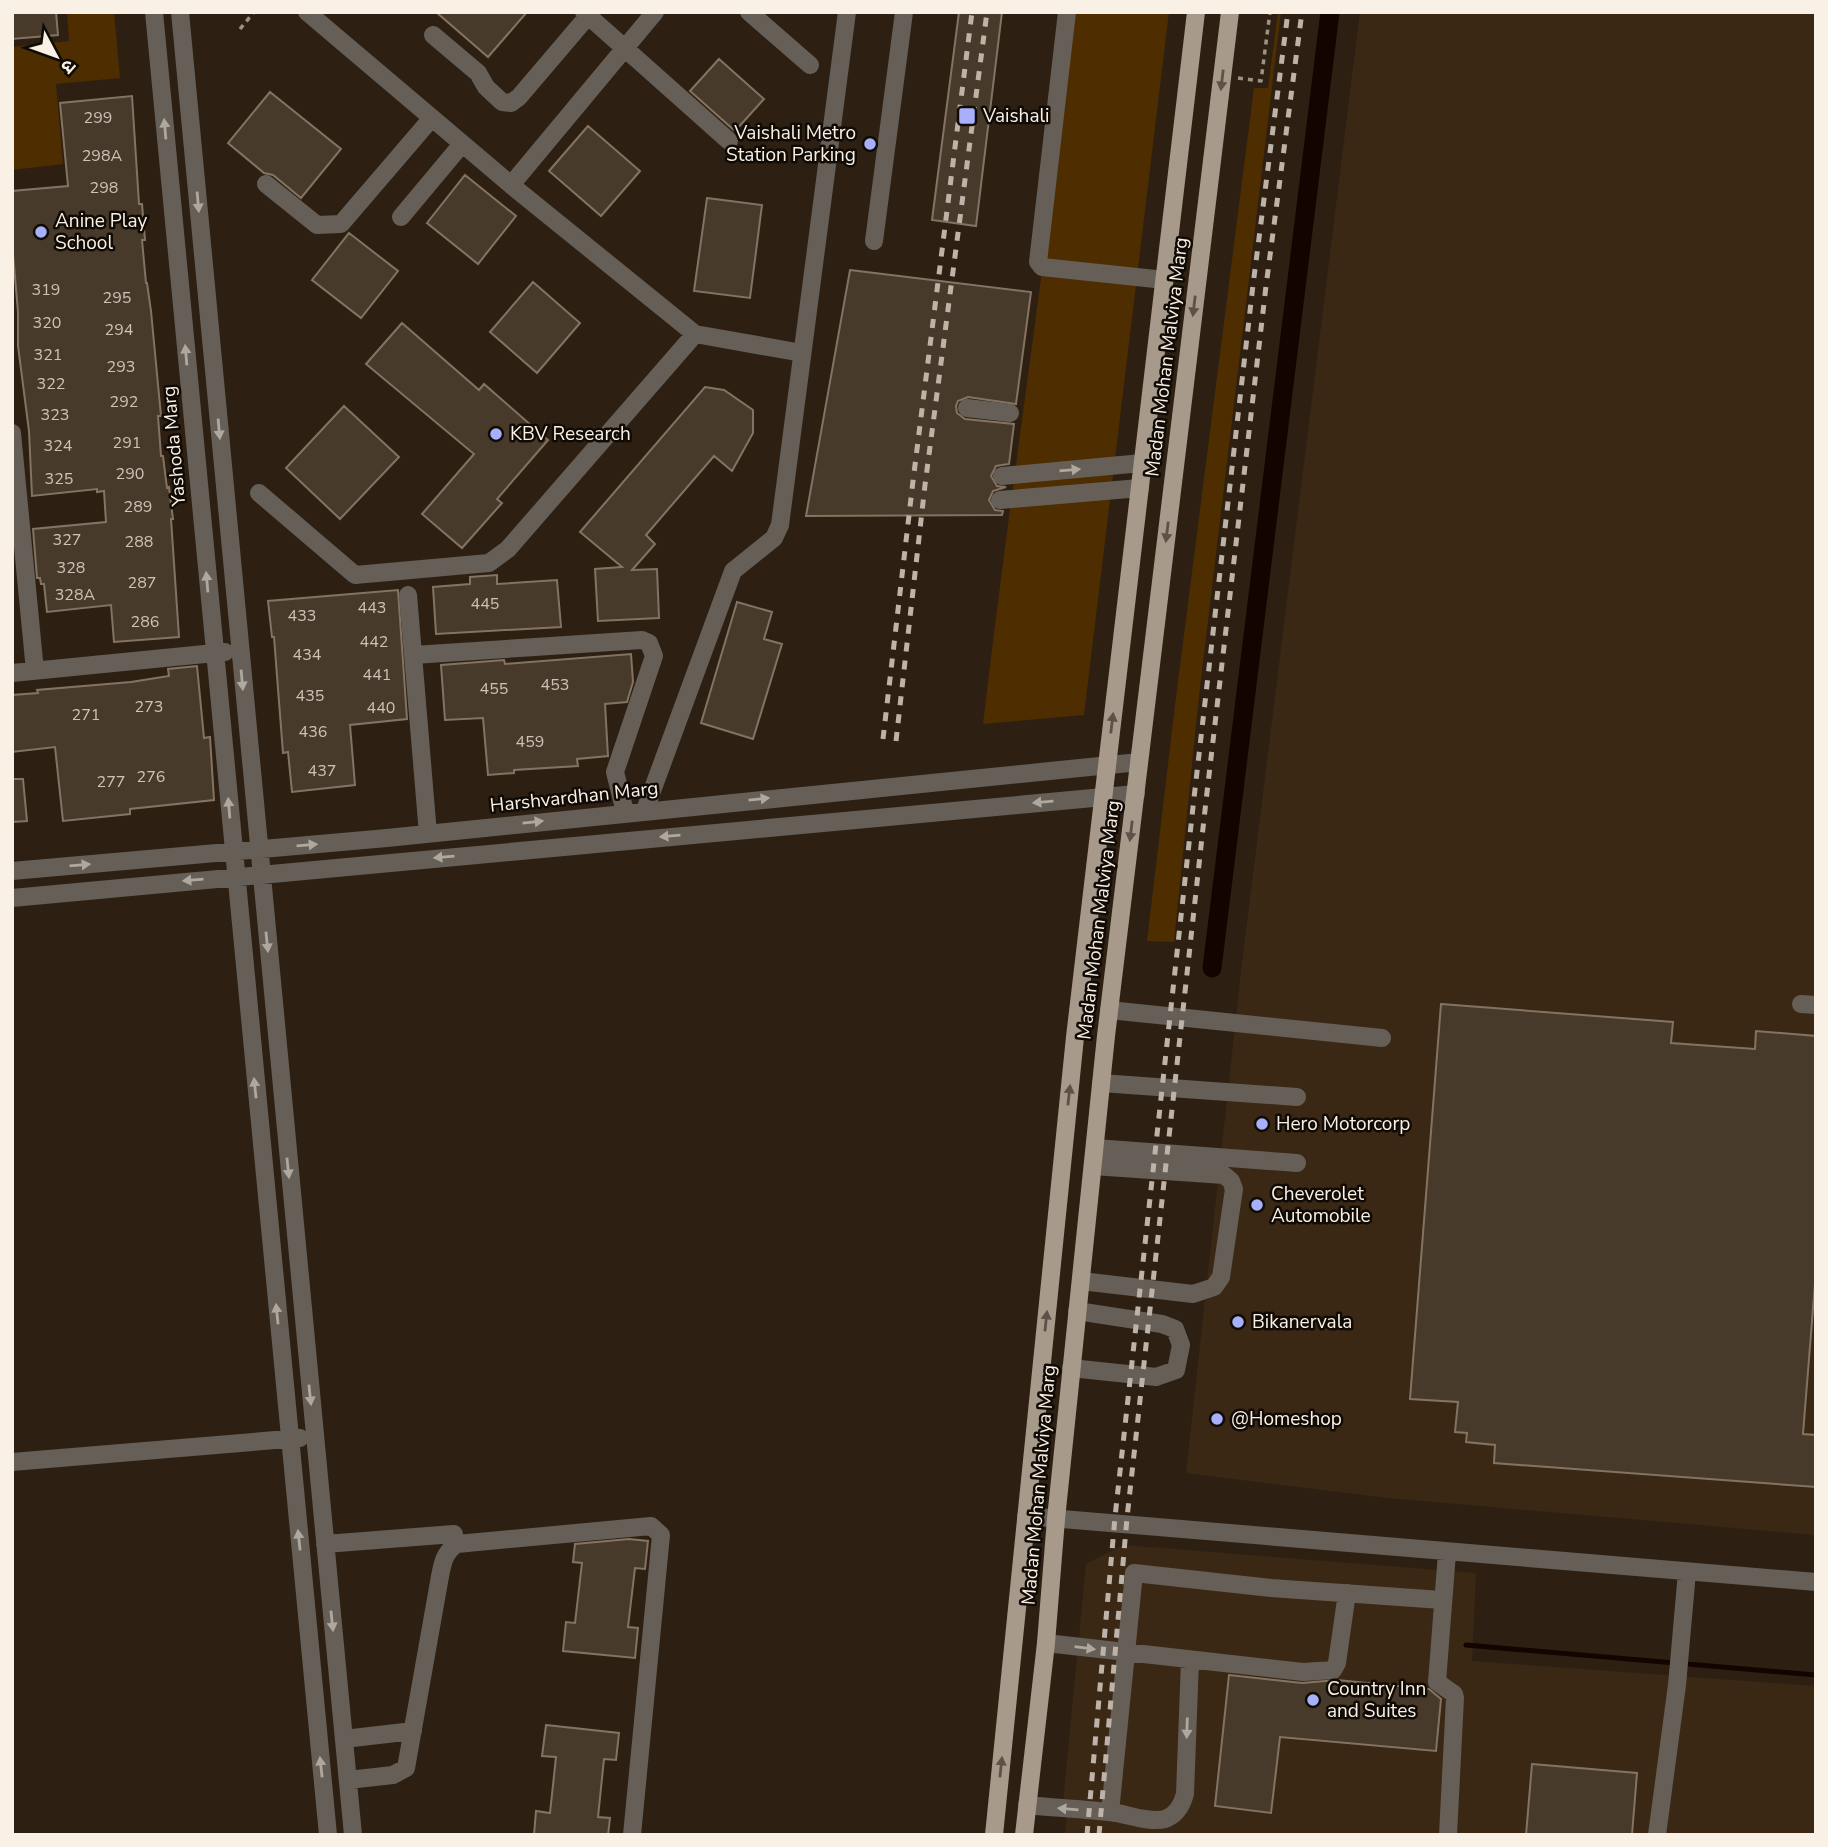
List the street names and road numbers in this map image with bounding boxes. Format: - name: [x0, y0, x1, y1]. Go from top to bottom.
- street label: Madan Mohan Malviya Marg: [1139, 236, 1195, 478]
- street label: Yashoda Marg: [156, 385, 192, 508]
- street label: Harshvardhan Marg: [489, 775, 659, 819]
- street label: Madan Mohan Malviya Marg: [1071, 799, 1127, 1041]
- street label: Madan Mohan Malviya Marg: [1016, 1364, 1062, 1606]

